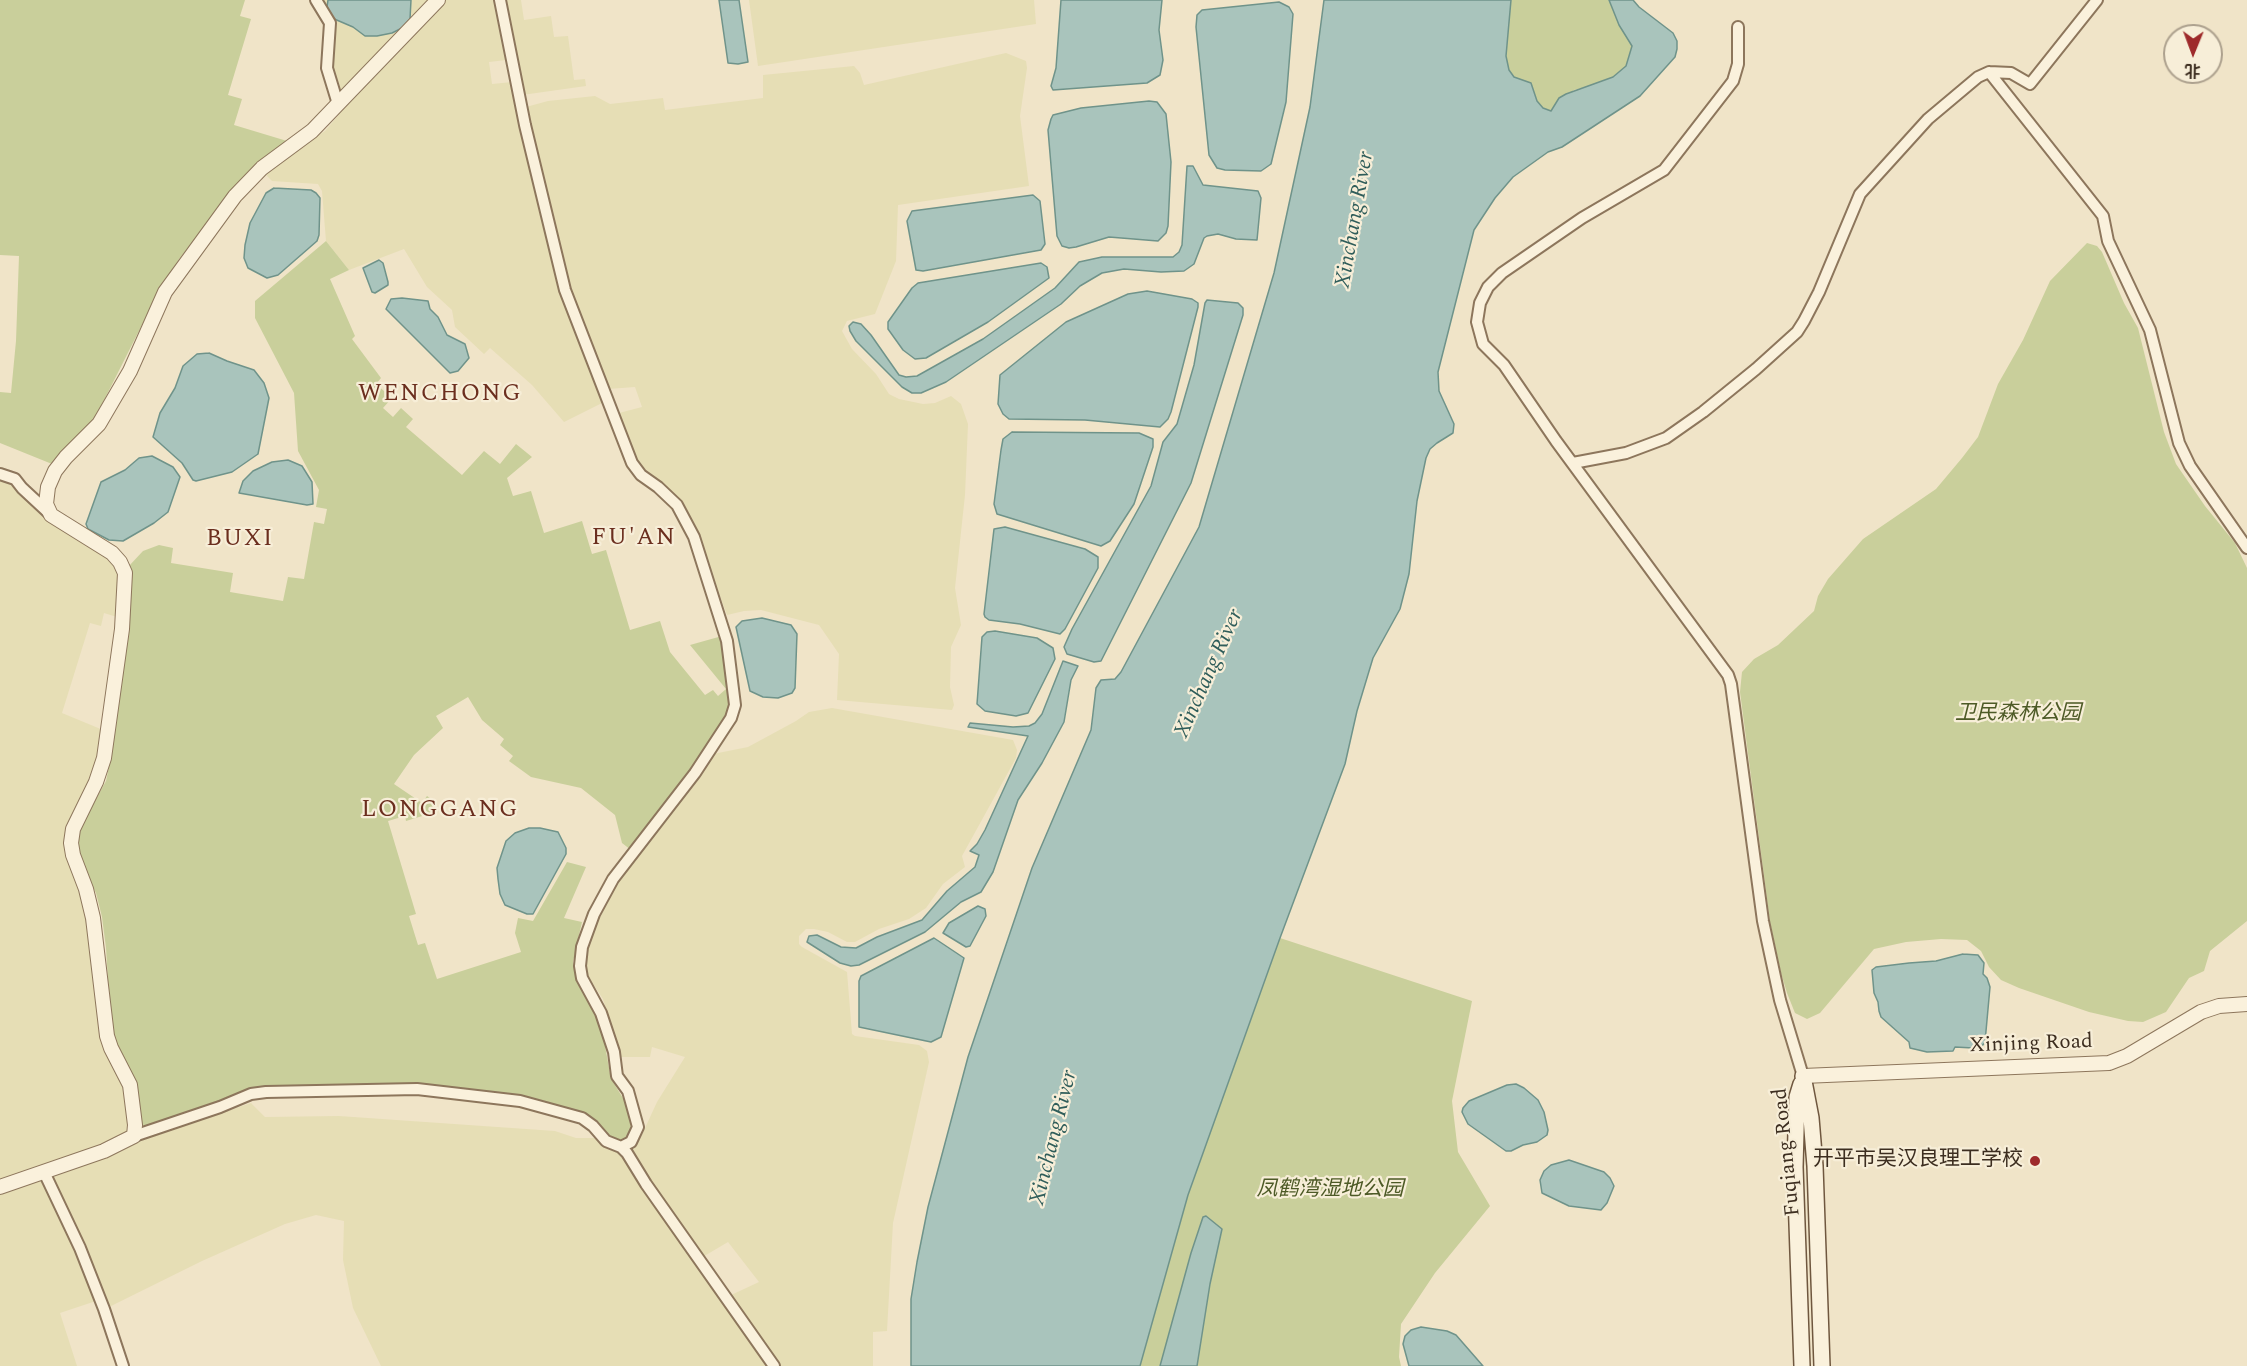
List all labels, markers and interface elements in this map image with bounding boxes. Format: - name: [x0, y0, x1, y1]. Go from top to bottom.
- north arrow: [2163, 24, 2223, 84]
- text: 北: [2185, 58, 2201, 82]
- water label: Xinchang River: [1331, 150, 1381, 290]
- district label: WENCHONG: [358, 381, 522, 409]
- district label: FU'AN: [592, 525, 676, 553]
- district label: BUXI: [206, 526, 274, 554]
- water label: Xinchang River: [1170, 606, 1250, 742]
- park label: 卫民森林公园: [1955, 702, 2081, 728]
- district label: LONGGANG: [361, 797, 519, 825]
- street label: Xinjing Road: [1969, 1030, 2093, 1060]
- water label: Xinchang River: [1026, 1068, 1084, 1208]
- street label: Fuqiang Road: [1769, 1086, 1807, 1218]
- place label: 开平市吴汉良理工学校: [1813, 1148, 2023, 1174]
- marker: 开平市吴汉良理工学校: [2028, 1154, 2042, 1168]
- park label: 凤鹤湾湿地公园: [1257, 1178, 1403, 1204]

